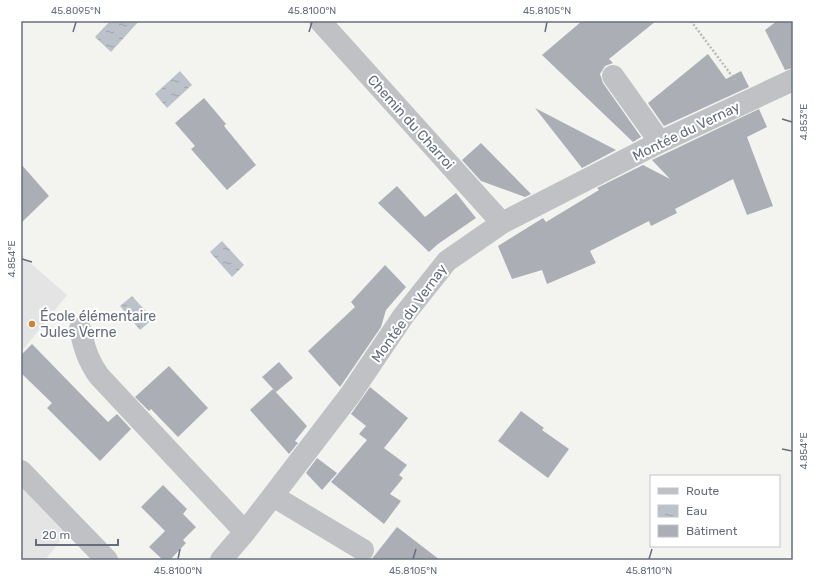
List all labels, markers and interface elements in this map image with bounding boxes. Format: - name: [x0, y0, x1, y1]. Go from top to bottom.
- text: 45.8095°N: [51, 5, 101, 17]
- text: 45.8100°N: [288, 5, 336, 17]
- text: 45.8105°N: [523, 5, 571, 17]
- street label: Chemin du Charroi: [364, 72, 457, 173]
- street label: Montée du Vernay: [630, 98, 743, 165]
- text: 4.853°E: [798, 104, 810, 140]
- text: 4.854°E: [6, 241, 18, 277]
- street label: Montée du Vernay: [368, 261, 451, 366]
- place label: École élémentaire Jules Verne: [40, 307, 156, 341]
- marker: École élémentaire Jules Verne: [27, 319, 37, 329]
- text: 4.854°E: [798, 433, 810, 469]
- legend: [650, 475, 780, 547]
- text: Route: [686, 484, 720, 498]
- text: Eau: [686, 504, 707, 518]
- scale bar: [36, 521, 118, 547]
- text: Bâtiment: [686, 524, 738, 538]
- text: 20 m: [42, 528, 70, 542]
- text: 45.8100°N: [154, 565, 202, 577]
- text: 45.8105°N: [389, 565, 437, 577]
- text: 45.8110°N: [626, 565, 672, 577]

